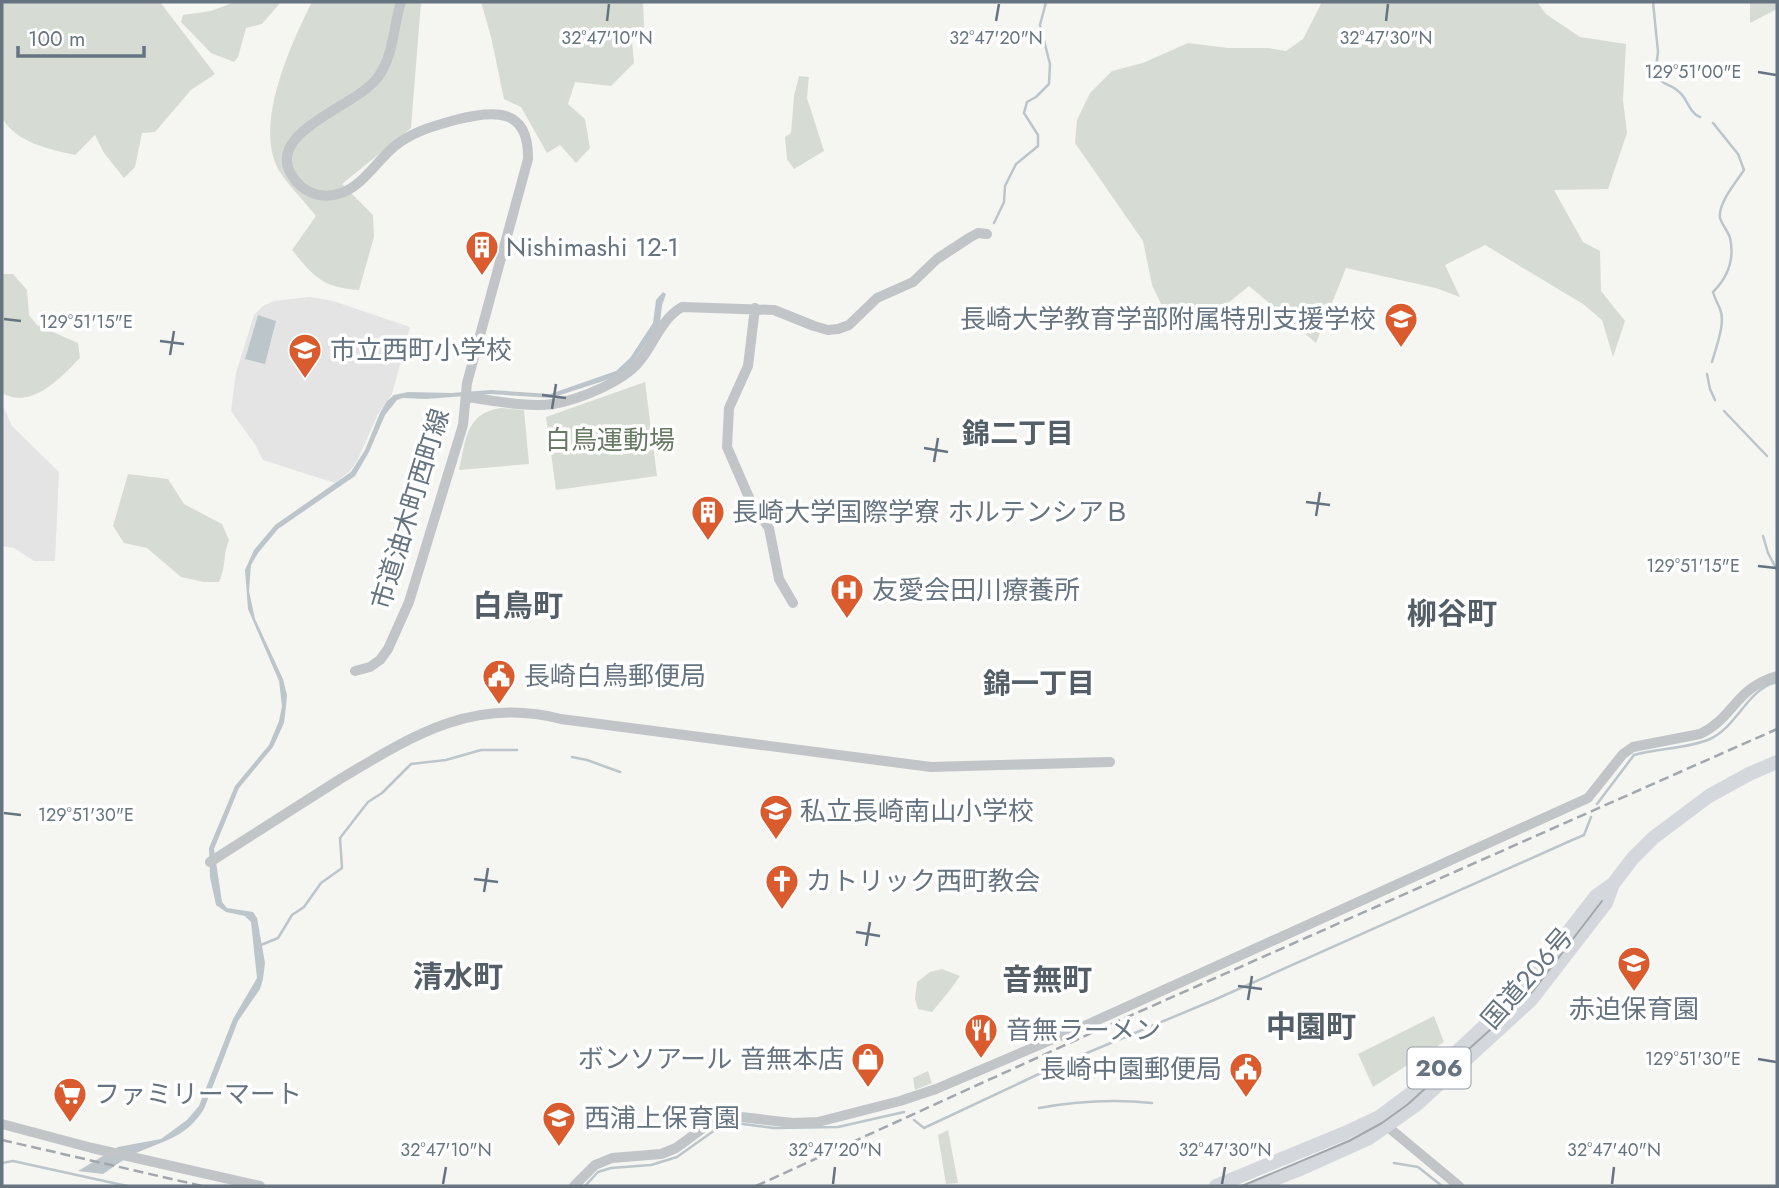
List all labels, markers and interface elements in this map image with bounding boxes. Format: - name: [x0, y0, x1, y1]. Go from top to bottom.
- scale bar: [18, 14, 144, 58]
- text: 100 m: [28, 24, 85, 54]
- text: 32°47'10"N: [561, 25, 653, 51]
- text: 32°47'20"N: [949, 25, 1043, 51]
- text: 32°47'30"N: [1339, 25, 1433, 51]
- text: 129°51'00"E: [1645, 59, 1741, 85]
- building icon: Nishimashi 12-1: [463, 228, 501, 277]
- place label: Nishimashi 12-1: [506, 228, 679, 266]
- place label: 長崎大学教育学部附属特別支援学校: [960, 300, 1376, 338]
- school or university icon: 長崎大学教育学部附属特別支援学校: [1382, 300, 1420, 349]
- text: 129°51'15"E: [39, 309, 133, 335]
- school or university icon: 市立西町小学校: [286, 331, 324, 380]
- place label: 市立西町小学校: [330, 331, 512, 369]
- street label: 市道油木町西町線: [361, 404, 459, 614]
- district label: 錦二丁目: [962, 413, 1074, 454]
- park label: 白鳥運動場: [545, 421, 675, 459]
- building icon: 長崎大学国際学寮 ホルテンシアＢ: [689, 493, 727, 542]
- place label: 長崎大学国際学寮 ホルテンシアＢ: [732, 493, 1130, 531]
- text: 129°51'15"E: [1646, 553, 1740, 579]
- hospital icon: 友愛会田川療養所: [828, 571, 866, 620]
- place label: 友愛会田川療養所: [872, 571, 1080, 609]
- district label: 白鳥町: [473, 584, 563, 627]
- district label: 柳谷町: [1407, 592, 1497, 635]
- public building icon: 長崎白鳥郵便局: [480, 657, 518, 706]
- place label: 長崎白鳥郵便局: [524, 657, 706, 695]
- district label: 錦一丁目: [983, 663, 1095, 704]
- school or university icon: 私立長崎南山小学校: [757, 792, 795, 841]
- place label: 私立長崎南山小学校: [800, 792, 1034, 830]
- text: 129°51'30"E: [38, 802, 134, 828]
- church icon: カトリック西町教会: [763, 862, 801, 911]
- place label: カトリック西町教会: [806, 862, 1040, 900]
- street label: 国道206号: [1472, 919, 1582, 1037]
- school or university icon: 赤迫保育園: [1615, 944, 1653, 993]
- district label: 清水町: [413, 955, 503, 998]
- district label: 音無町: [1002, 958, 1092, 1001]
- place label: 赤迫保育園: [1569, 990, 1699, 1028]
- district label: 中園町: [1266, 1005, 1356, 1048]
- restaurant icon: 音無ラーメン: [962, 1011, 1000, 1060]
- place label: 音無ラーメン: [1006, 1011, 1161, 1049]
- place label: ボンソアール 音無本店: [578, 1040, 844, 1078]
- shop icon: ボンソアール 音無本店: [849, 1040, 887, 1089]
- text: 129°51'30"E: [1645, 1046, 1741, 1072]
- road number: 206: [1408, 1048, 1470, 1088]
- place label: 長崎中園郵便局: [1040, 1050, 1222, 1088]
- public building icon: 長崎中園郵便局: [1227, 1050, 1265, 1099]
- supermarket icon: ファミリーマート: [51, 1075, 89, 1124]
- place label: ファミリーマート: [94, 1075, 302, 1113]
- school or university icon: 西浦上保育園: [540, 1099, 578, 1148]
- place label: 西浦上保育園: [584, 1099, 740, 1137]
- text: 32°47'10"N: [400, 1137, 492, 1163]
- text: 32°47'20"N: [788, 1137, 882, 1163]
- text: 32°47'30"N: [1178, 1137, 1272, 1163]
- text: 32°47'40"N: [1567, 1137, 1661, 1163]

